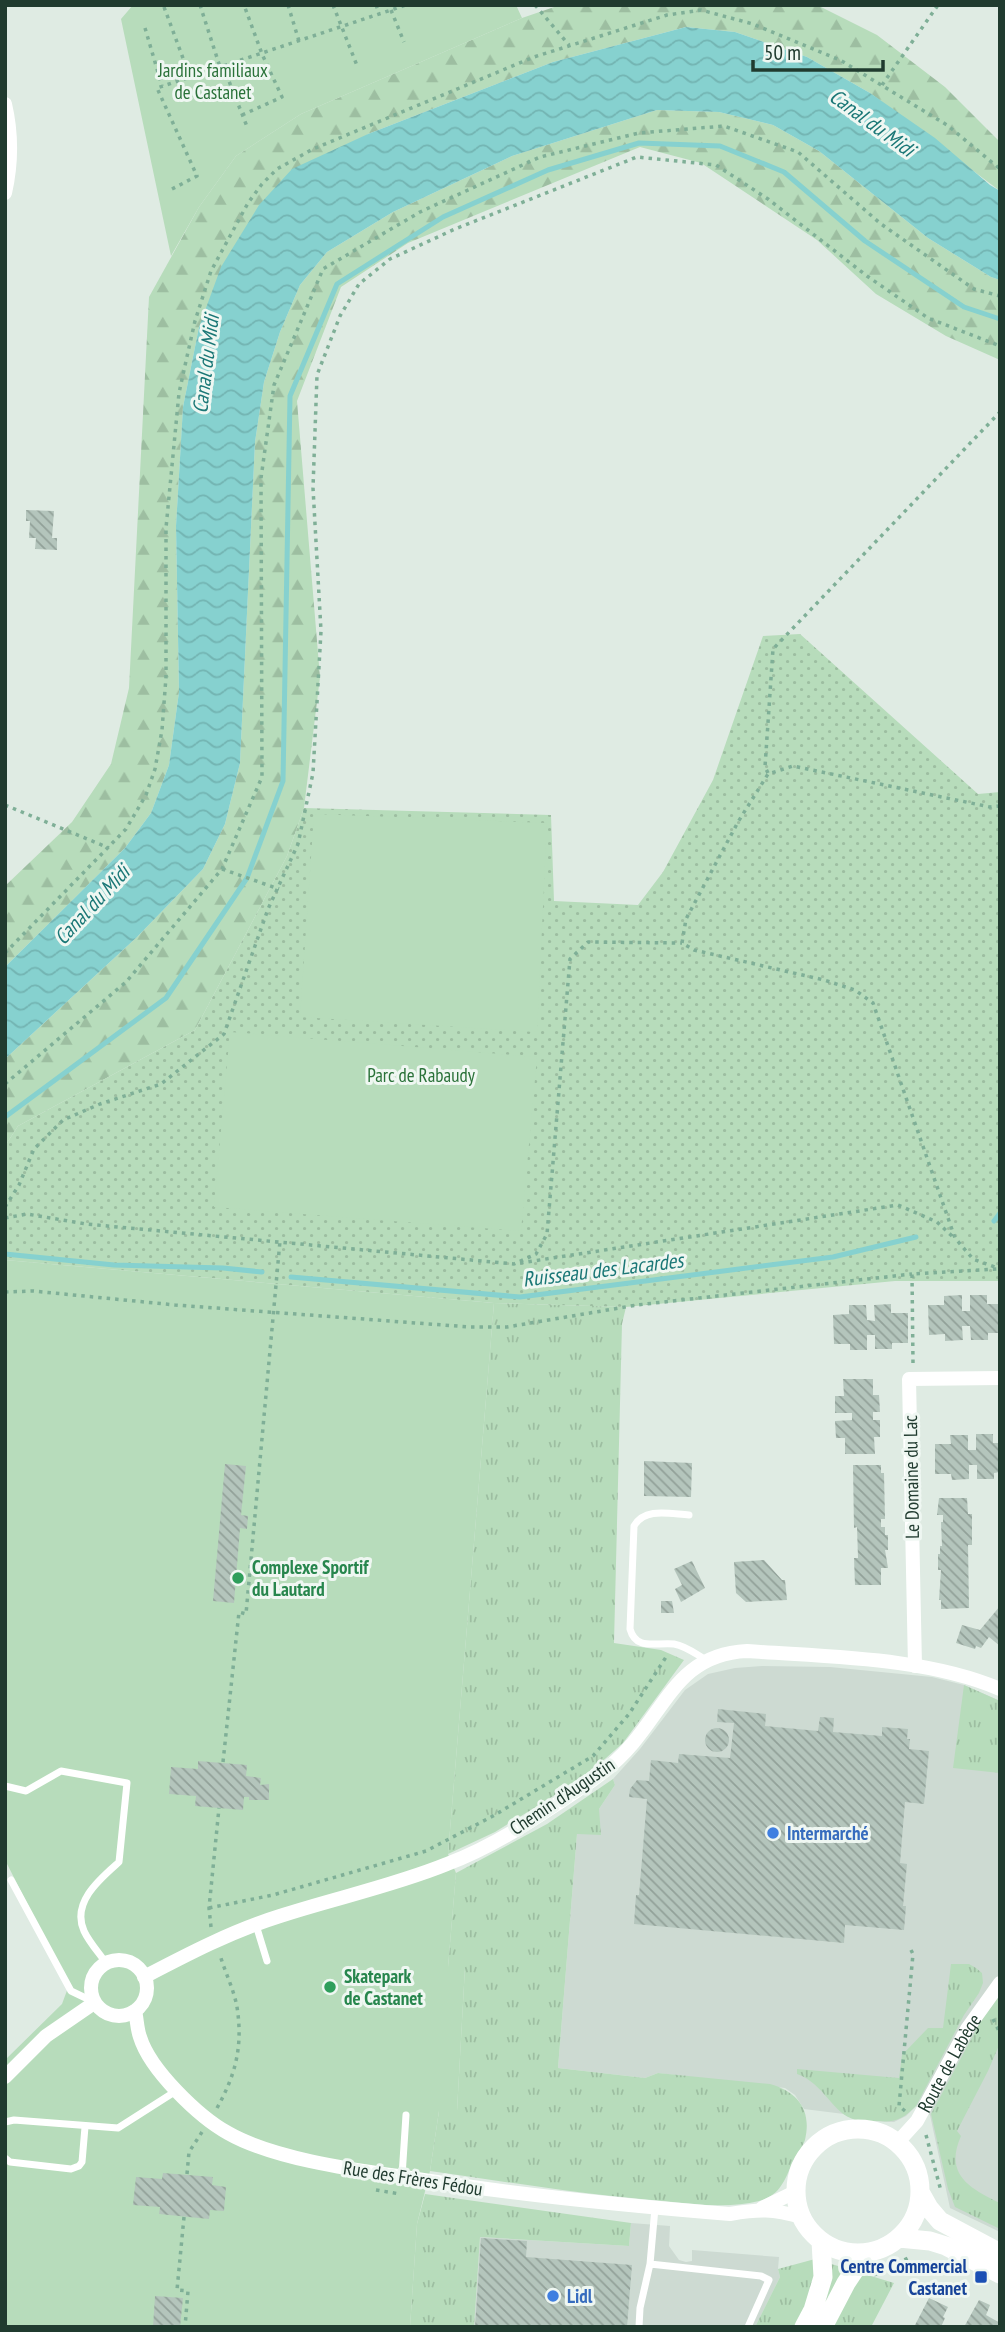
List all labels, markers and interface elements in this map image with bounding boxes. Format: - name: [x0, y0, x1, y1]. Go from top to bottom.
- scale bar: [753, 28, 883, 72]
- text: 50 m: [764, 39, 801, 66]
- park label: Jardins familiaux de Castanet: [157, 58, 268, 104]
- water label: Canal du Midi: [824, 83, 922, 164]
- water label: Canal du Midi: [186, 311, 225, 415]
- water label: Canal du Midi: [48, 857, 137, 950]
- park label: Parc de Rabaudy: [367, 1063, 476, 1087]
- water label: Ruisseau des Lacardes: [521, 1246, 686, 1293]
- street label: Le Domaine du Lac: [898, 1415, 924, 1539]
- place label: Complexe Sportif du Lautard: [252, 1555, 369, 1601]
- marker: Complexe Sportif du Lautard: [230, 1570, 246, 1586]
- street label: Chemin d'Augustin: [505, 1752, 619, 1840]
- place label: Intermarché: [787, 1821, 869, 1845]
- marker: Intermarché: [765, 1825, 781, 1841]
- place label: Skatepark de Castanet: [344, 1964, 423, 2010]
- marker: Skatepark de Castanet: [322, 1979, 338, 1995]
- street label: Route de Labège: [912, 2009, 986, 2116]
- street label: Rue des Frères Fédou: [342, 2155, 484, 2201]
- place label: Centre Commercial Castanet: [840, 2254, 967, 2300]
- marker: Centre Commercial Castanet: [973, 2269, 989, 2285]
- place label: Lidl: [567, 2284, 593, 2308]
- marker: Lidl: [545, 2288, 561, 2304]

